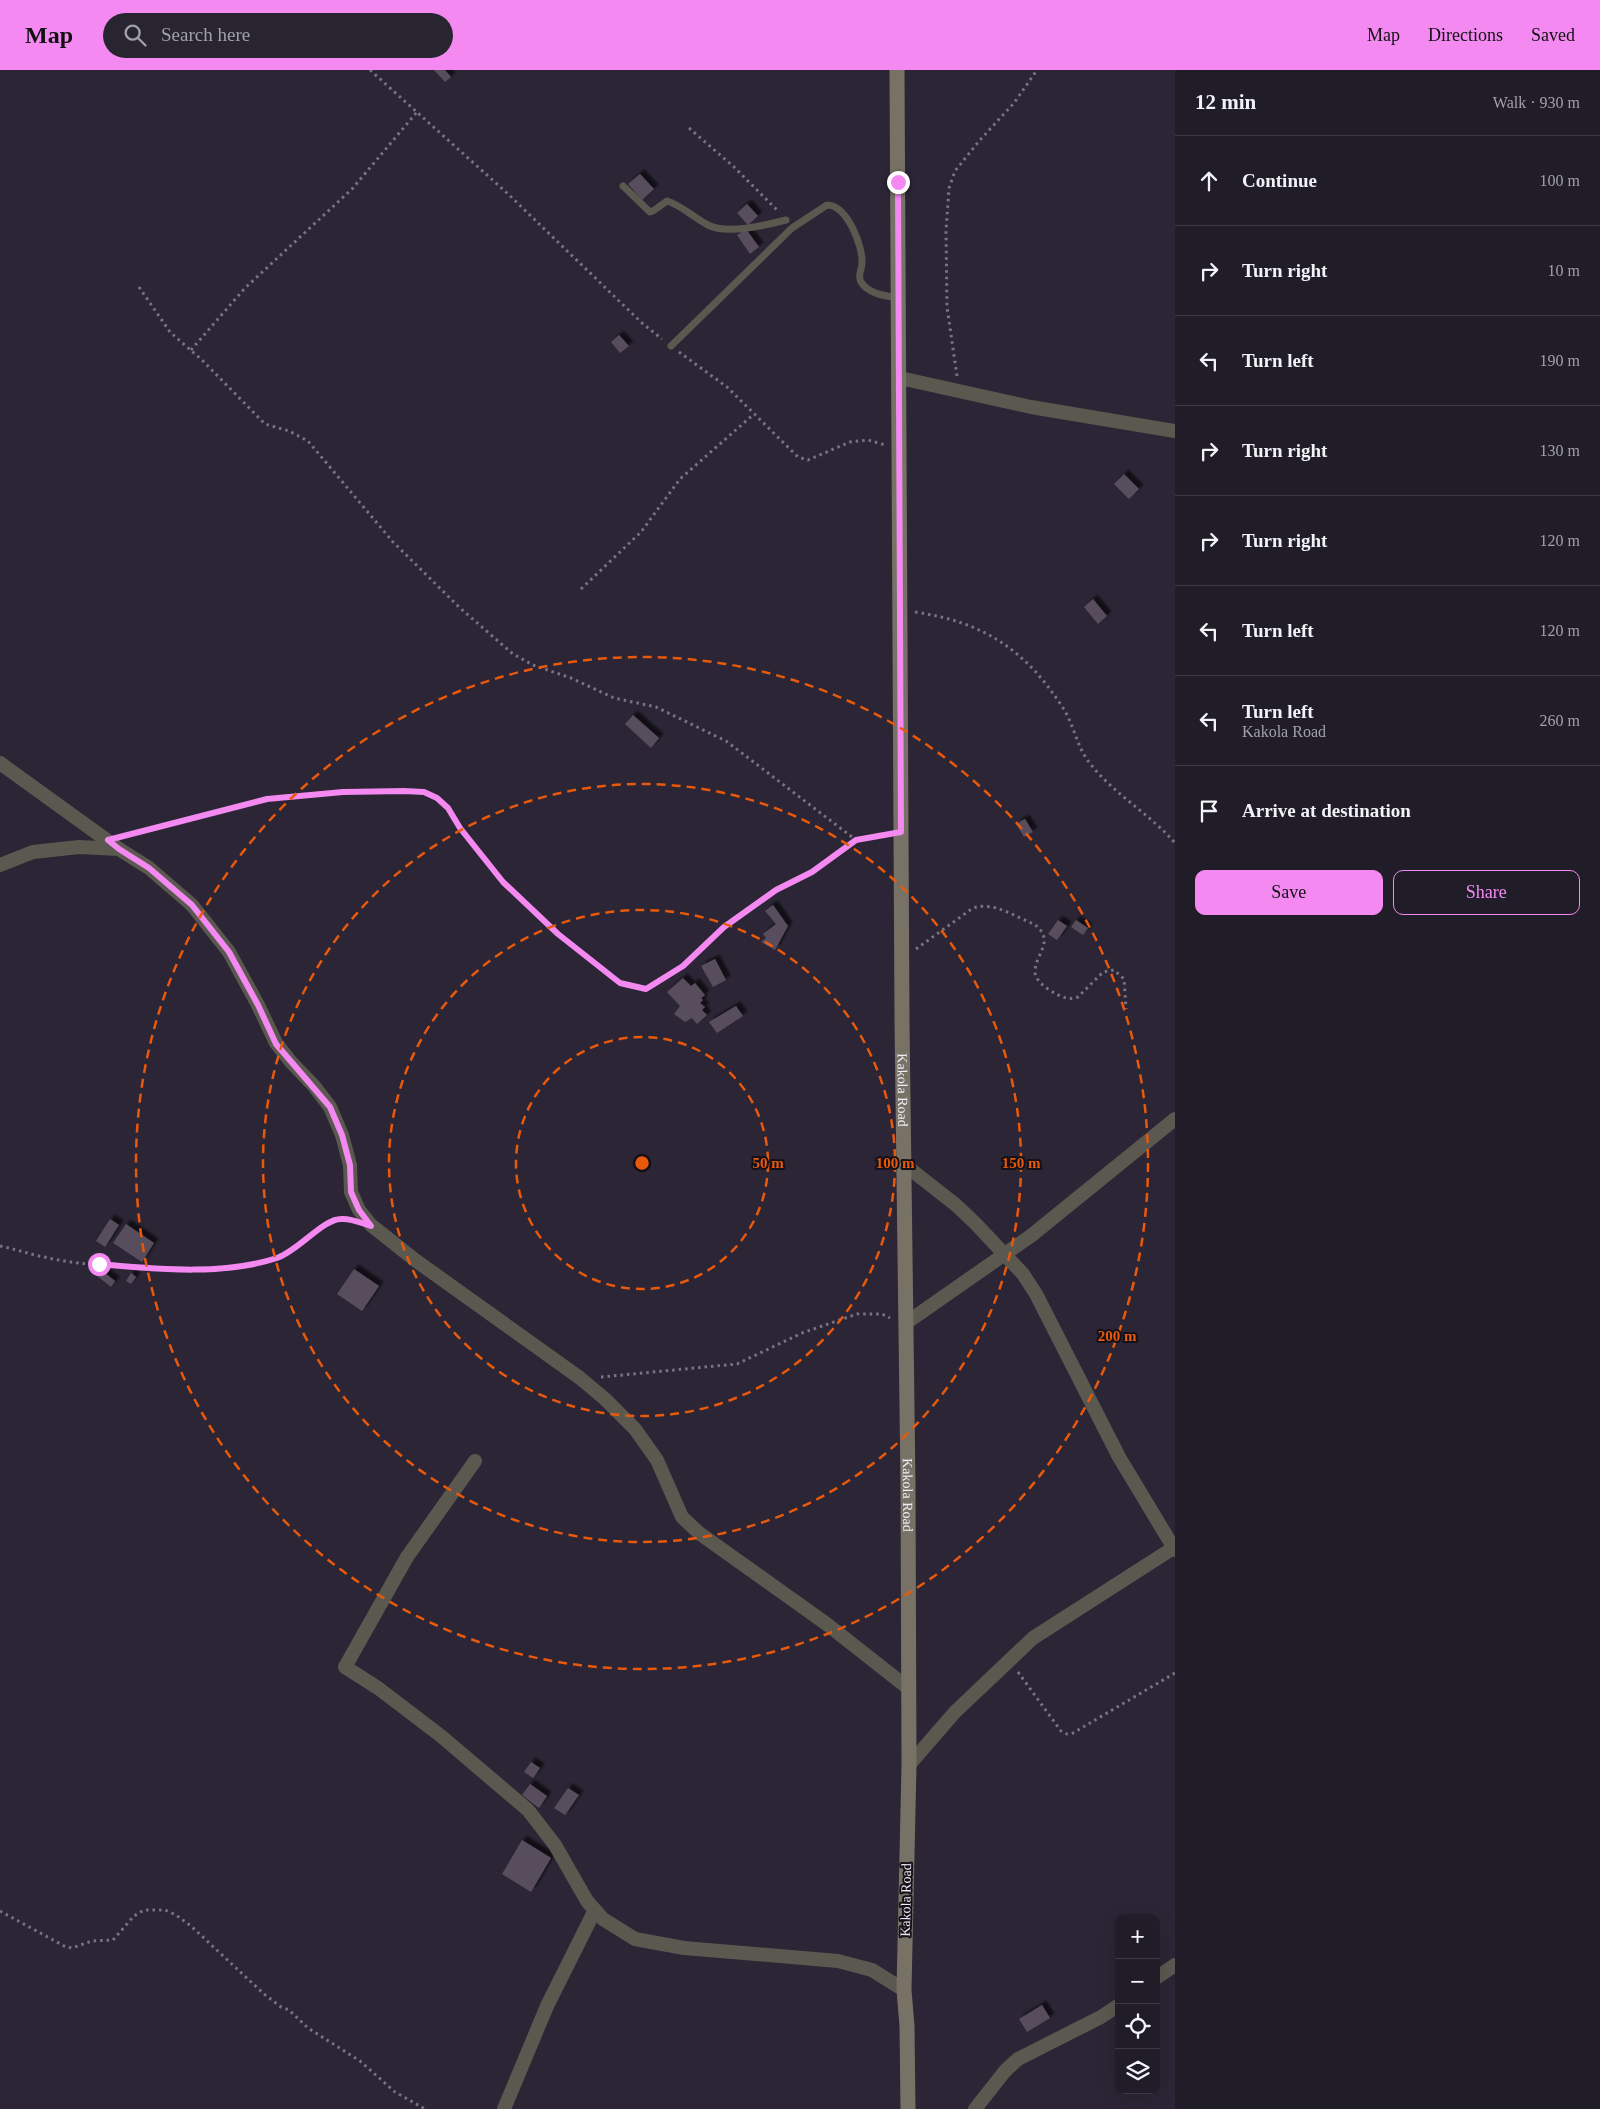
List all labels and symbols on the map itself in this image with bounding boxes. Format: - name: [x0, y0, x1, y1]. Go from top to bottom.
- route end: [887, 171, 910, 194]
- street label: Kakola Road: [895, 1053, 911, 1127]
- centre of rings: [633, 1154, 651, 1172]
- text: 50 m: [752, 1155, 784, 1171]
- text: 100 m: [876, 1155, 915, 1171]
- text: 150 m: [1002, 1155, 1041, 1171]
- route start: [88, 1253, 111, 1276]
- text: 200 m: [1098, 1328, 1137, 1344]
- street label: Kakola Road: [900, 1458, 916, 1532]
- street label: Kakola Road: [898, 1863, 914, 1937]

